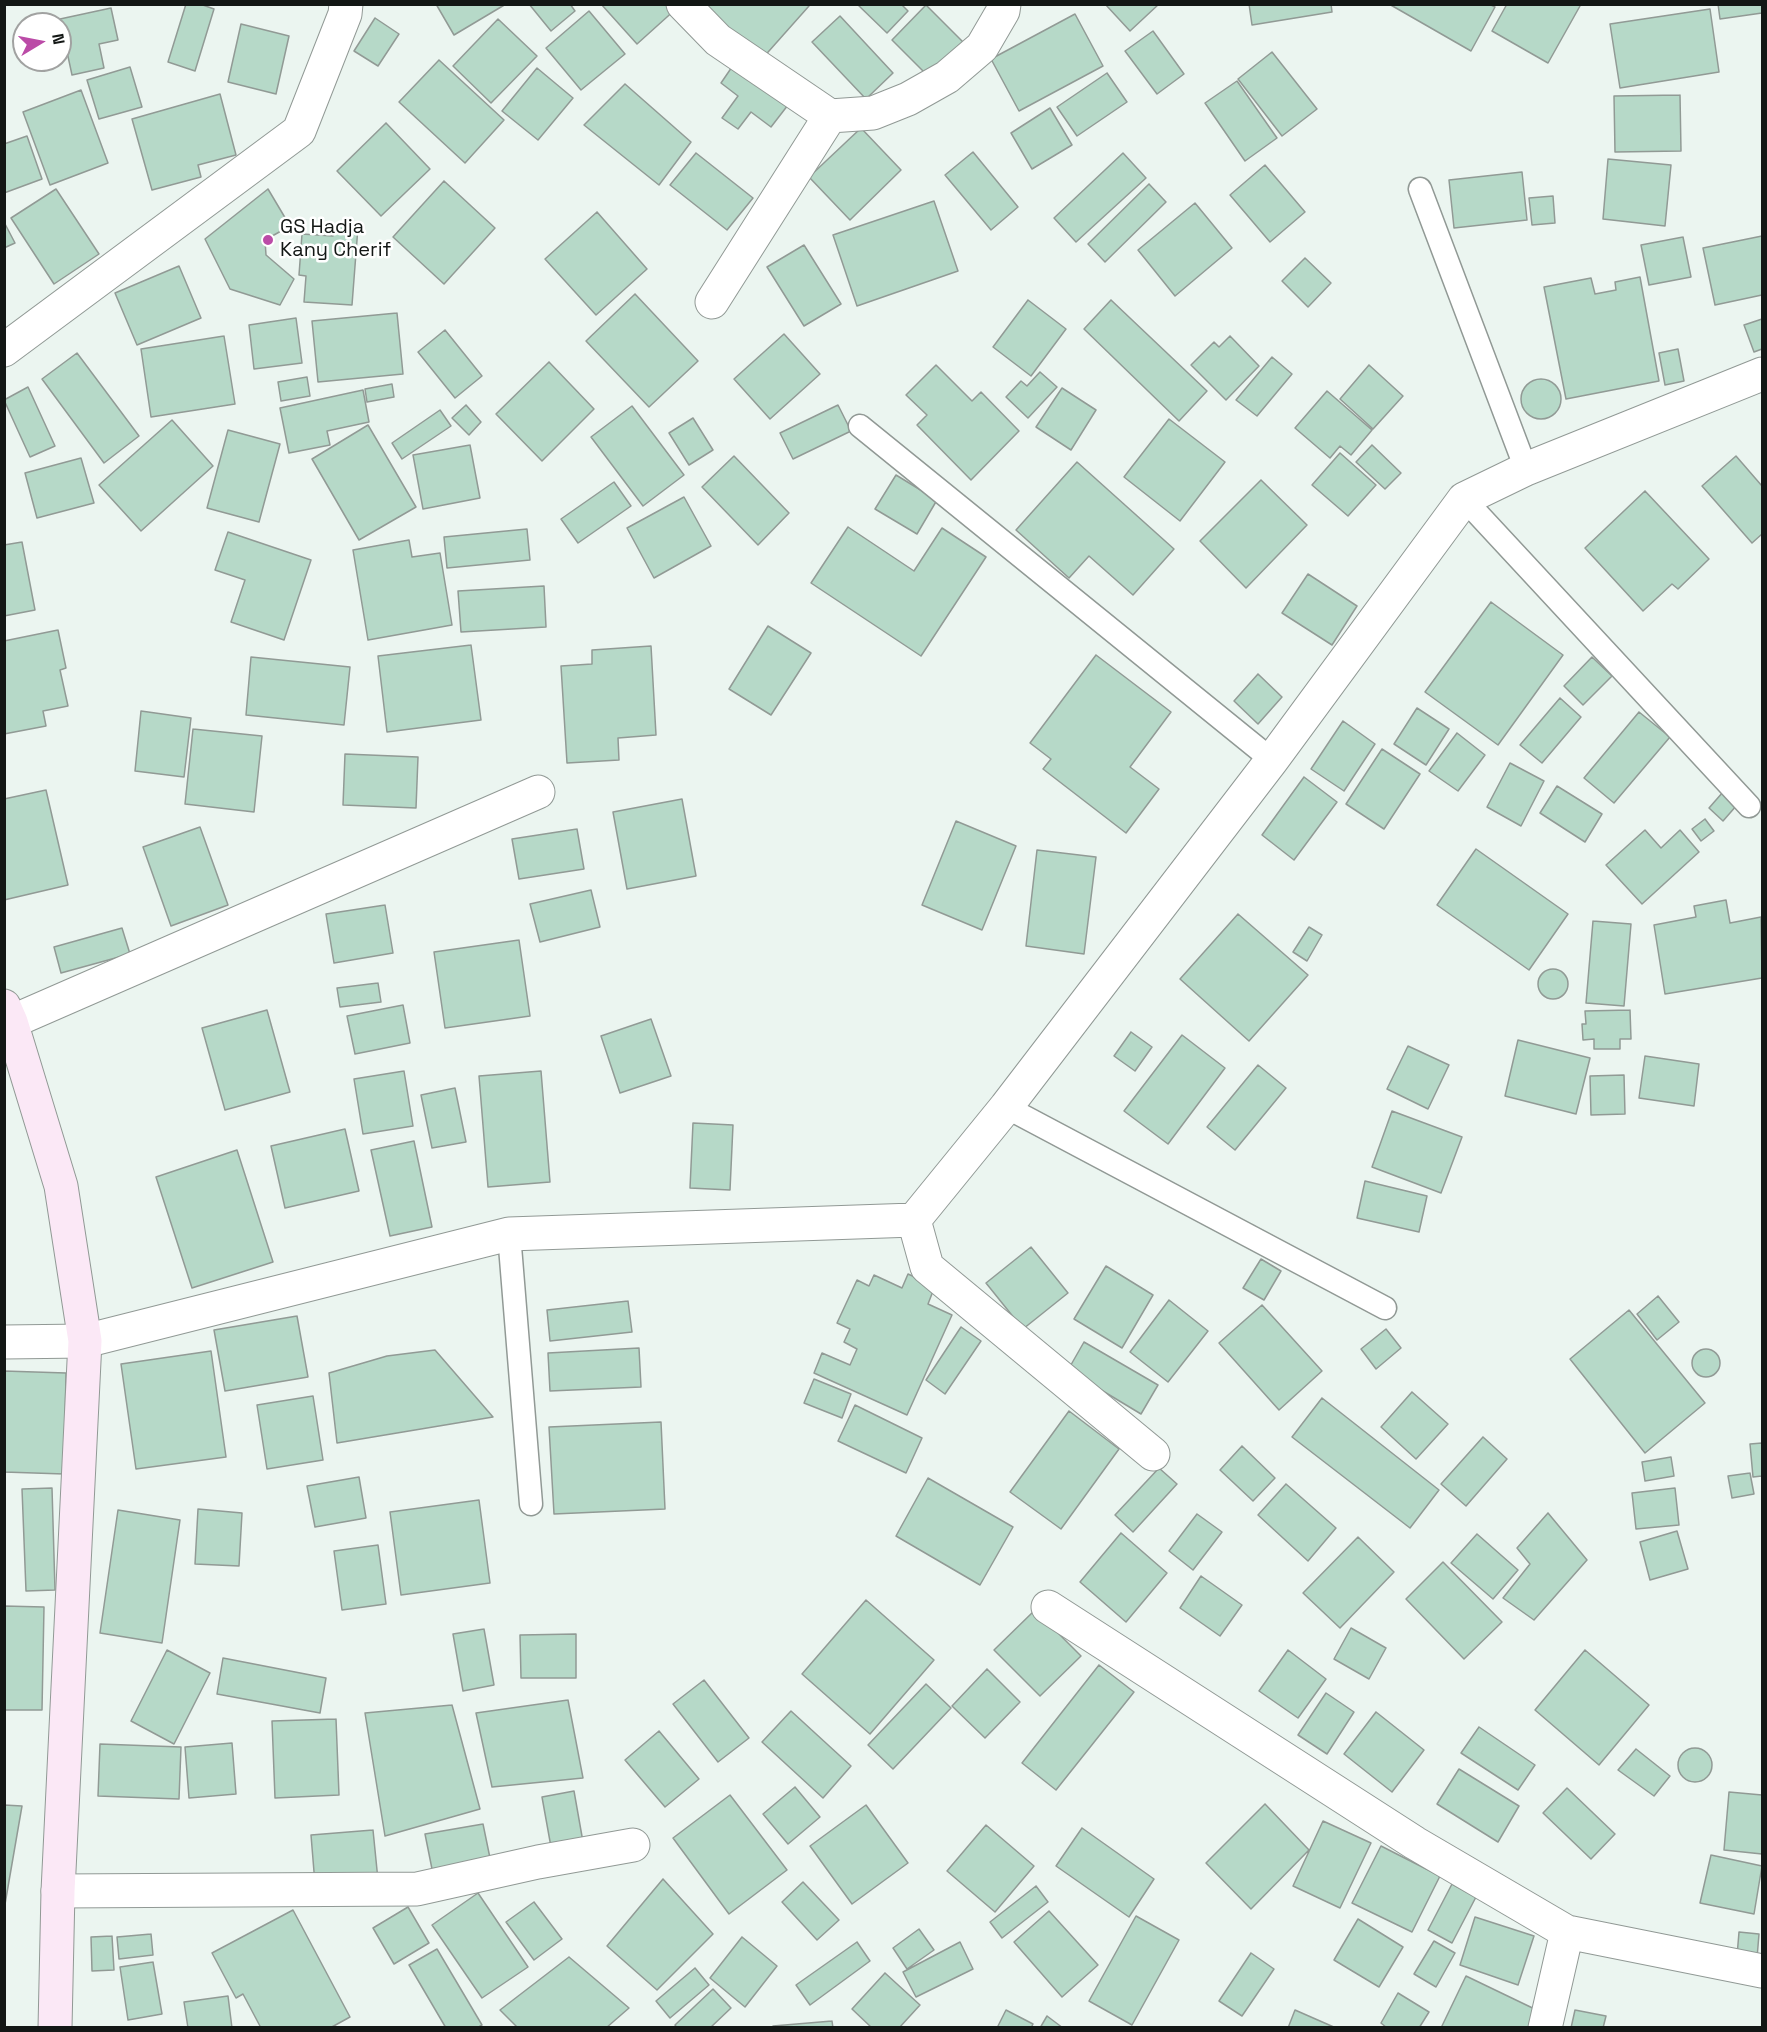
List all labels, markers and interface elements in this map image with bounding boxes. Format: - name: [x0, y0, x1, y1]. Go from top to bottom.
- north arrow: [12, 12, 72, 72]
- text: N: [47, 32, 70, 46]
- place label: GS Hadja Kany Cherif: [280, 216, 391, 263]
- marker: GS Hadja Kany Cherif: [261, 233, 275, 247]

